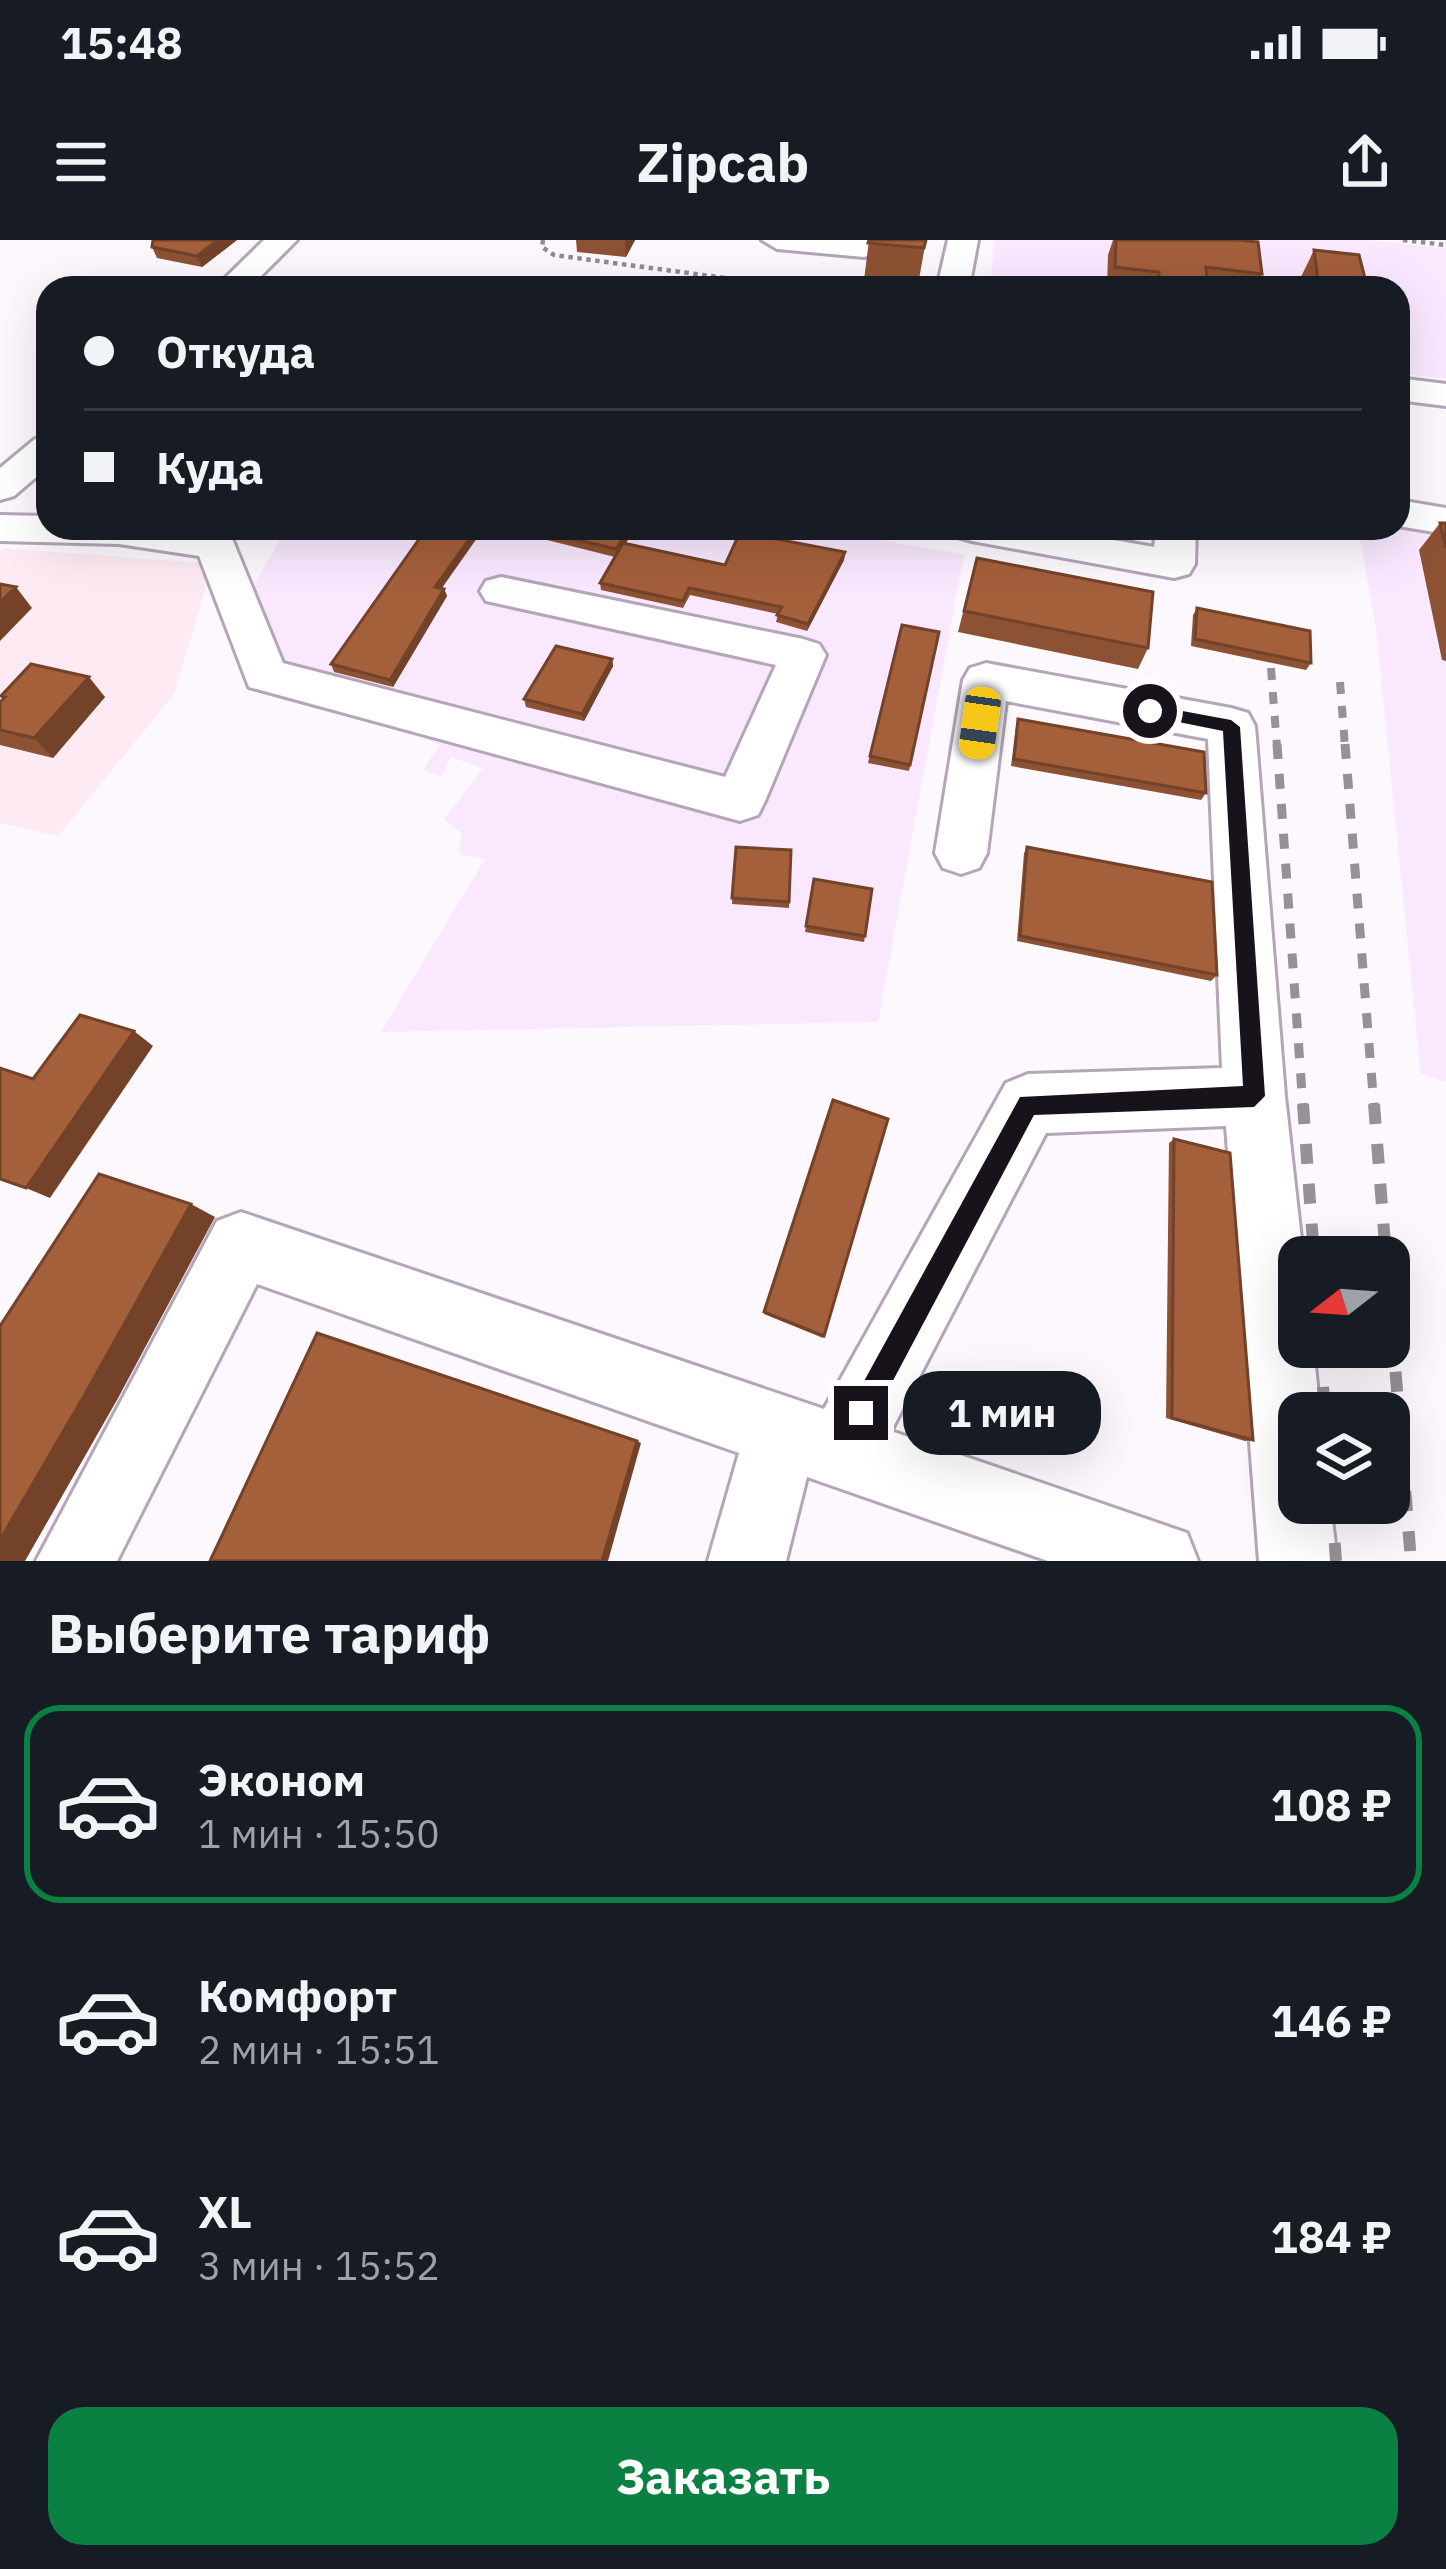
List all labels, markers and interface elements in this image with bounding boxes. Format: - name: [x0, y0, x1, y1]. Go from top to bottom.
- text: 15:48: [60, 13, 183, 71]
- text: Zipcab: [637, 127, 809, 197]
- icon: menu: [48, 129, 114, 195]
- icon: share: [1332, 129, 1398, 195]
- text: Откуда: [156, 322, 315, 380]
- text: Куда: [156, 438, 264, 496]
- route start: [1123, 684, 1177, 738]
- car: [957, 685, 1003, 761]
- north arrow: [1278, 1236, 1410, 1368]
- map controls: [1278, 1236, 1410, 1524]
- callout: 1 мин: [903, 1371, 1101, 1455]
- route end: [834, 1386, 888, 1440]
- text: 1 мин: [948, 1387, 1056, 1438]
- button: layers: [1278, 1392, 1410, 1524]
- text: Выберите тариф: [48, 1598, 490, 1668]
- icon: car: [54, 1750, 162, 1858]
- text: Эконом: [198, 1750, 365, 1808]
- text: 108 ₽: [1271, 1775, 1392, 1833]
- text: 1 мин · 15:50: [198, 1808, 440, 1859]
- icon: car: [54, 1966, 162, 2074]
- text: Комфорт: [198, 1966, 397, 2024]
- text: 146 ₽: [1271, 1991, 1392, 2049]
- text: 2 мин · 15:51: [198, 2024, 440, 2075]
- icon: car: [54, 2182, 162, 2290]
- text: XL: [198, 2182, 252, 2240]
- text: 184 ₽: [1271, 2207, 1392, 2265]
- text: 3 мин · 15:52: [198, 2240, 440, 2291]
- button: Заказать: [48, 2407, 1398, 2545]

